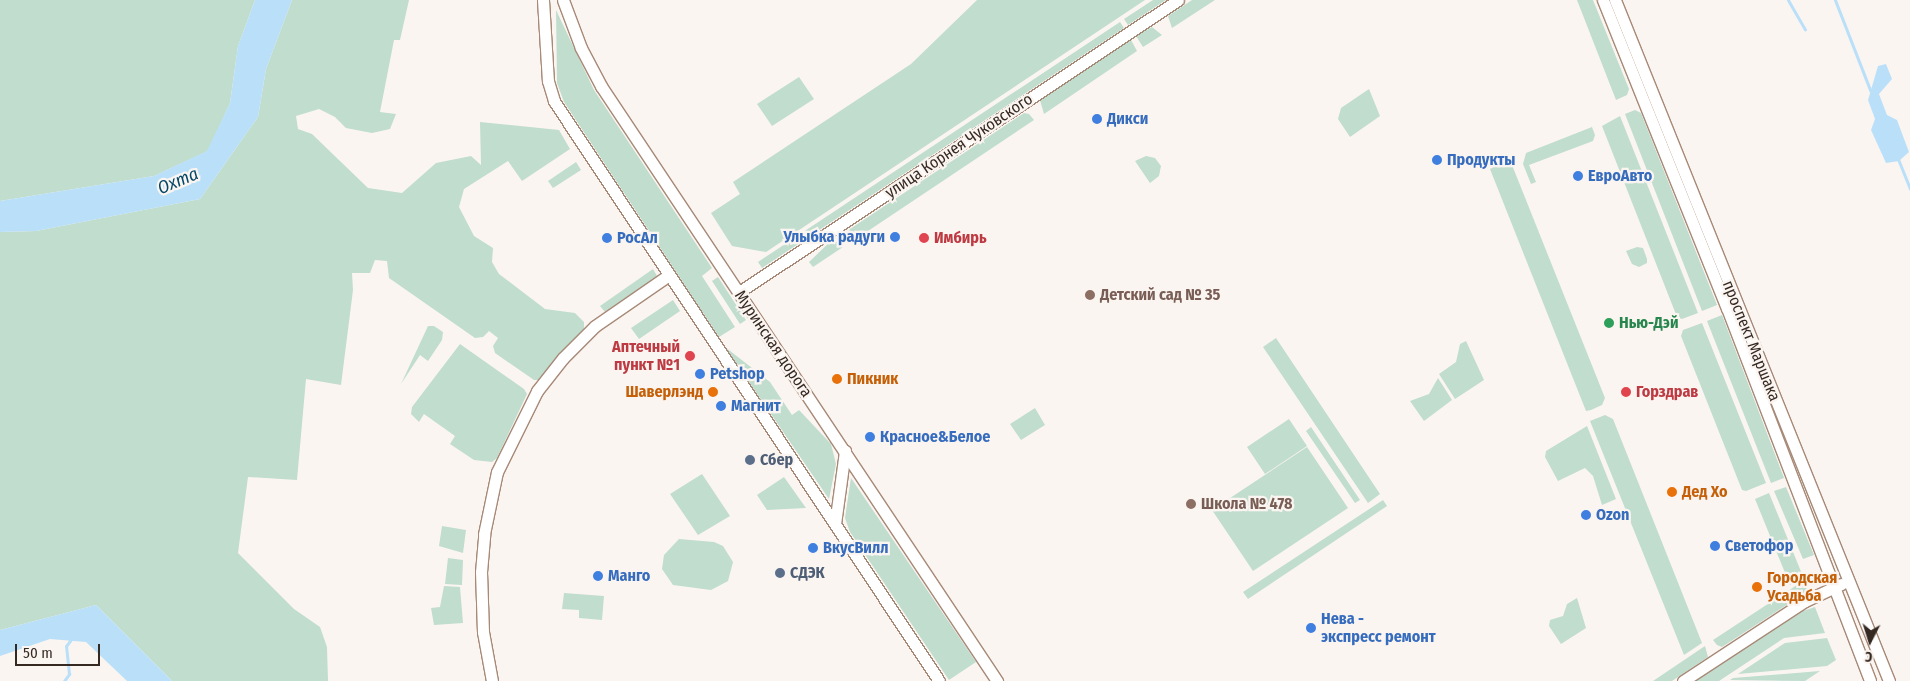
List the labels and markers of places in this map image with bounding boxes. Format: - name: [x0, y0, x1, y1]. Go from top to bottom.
- place label: Дикси: [1107, 109, 1148, 129]
- marker: Дикси: [1091, 113, 1103, 125]
- place label: Продукты: [1447, 150, 1515, 170]
- marker: Продукты: [1431, 154, 1443, 166]
- place label: ЕвроАвто: [1588, 166, 1652, 186]
- marker: ЕвроАвто: [1572, 170, 1584, 182]
- place label: Улыбка радуги: [783, 227, 885, 247]
- place label: РосАл: [617, 228, 658, 248]
- place label: Имбирь: [934, 228, 987, 248]
- marker: Улыбка радуги: [889, 231, 901, 243]
- marker: РосАл: [601, 232, 613, 244]
- marker: Имбирь: [918, 232, 930, 244]
- place label: Детский сад № 35: [1100, 285, 1220, 305]
- marker: Детский сад № 35: [1084, 289, 1096, 301]
- place label: Нью-Дэй: [1619, 313, 1678, 333]
- marker: Нью-Дэй: [1603, 317, 1615, 329]
- place label: Аптечный пункт №1: [612, 337, 680, 375]
- marker: Аптечный пункт №1: [684, 350, 696, 362]
- place label: Petshop: [710, 364, 765, 384]
- marker: Petshop: [694, 368, 706, 380]
- place label: Пикник: [847, 369, 898, 389]
- marker: Пикник: [831, 373, 843, 385]
- place label: Шаверлэнд: [625, 382, 703, 402]
- place label: Горздрав: [1636, 382, 1698, 402]
- marker: Шаверлэнд: [707, 386, 719, 398]
- marker: Горздрав: [1620, 386, 1632, 398]
- place label: Магнит: [731, 396, 781, 416]
- marker: Магнит: [715, 400, 727, 412]
- place label: Красное&Белое: [880, 427, 990, 447]
- marker: Красное&Белое: [864, 431, 876, 443]
- place label: Сбер: [760, 450, 793, 470]
- marker: Сбер: [744, 454, 756, 466]
- place label: Дед Хо: [1682, 482, 1727, 502]
- marker: Дед Хо: [1666, 486, 1678, 498]
- place label: Школа № 478: [1201, 494, 1292, 514]
- marker: Школа № 478: [1185, 498, 1197, 510]
- place label: Ozon: [1596, 505, 1629, 525]
- marker: Ozon: [1580, 509, 1592, 521]
- place label: Светофор: [1725, 536, 1793, 556]
- place label: ВкусВилл: [823, 538, 888, 558]
- marker: Светофор: [1709, 540, 1721, 552]
- marker: ВкусВилл: [807, 542, 819, 554]
- place label: СДЭК: [790, 563, 825, 583]
- place label: Манго: [608, 566, 650, 586]
- marker: СДЭК: [774, 567, 786, 579]
- place label: Городская Усадьба: [1767, 568, 1837, 606]
- marker: Манго: [592, 570, 604, 582]
- marker: Городская Усадьба: [1751, 581, 1763, 593]
- place label: Нева - экспресс ремонт: [1321, 609, 1436, 647]
- marker: Нева - экспресс ремонт: [1305, 622, 1317, 634]

